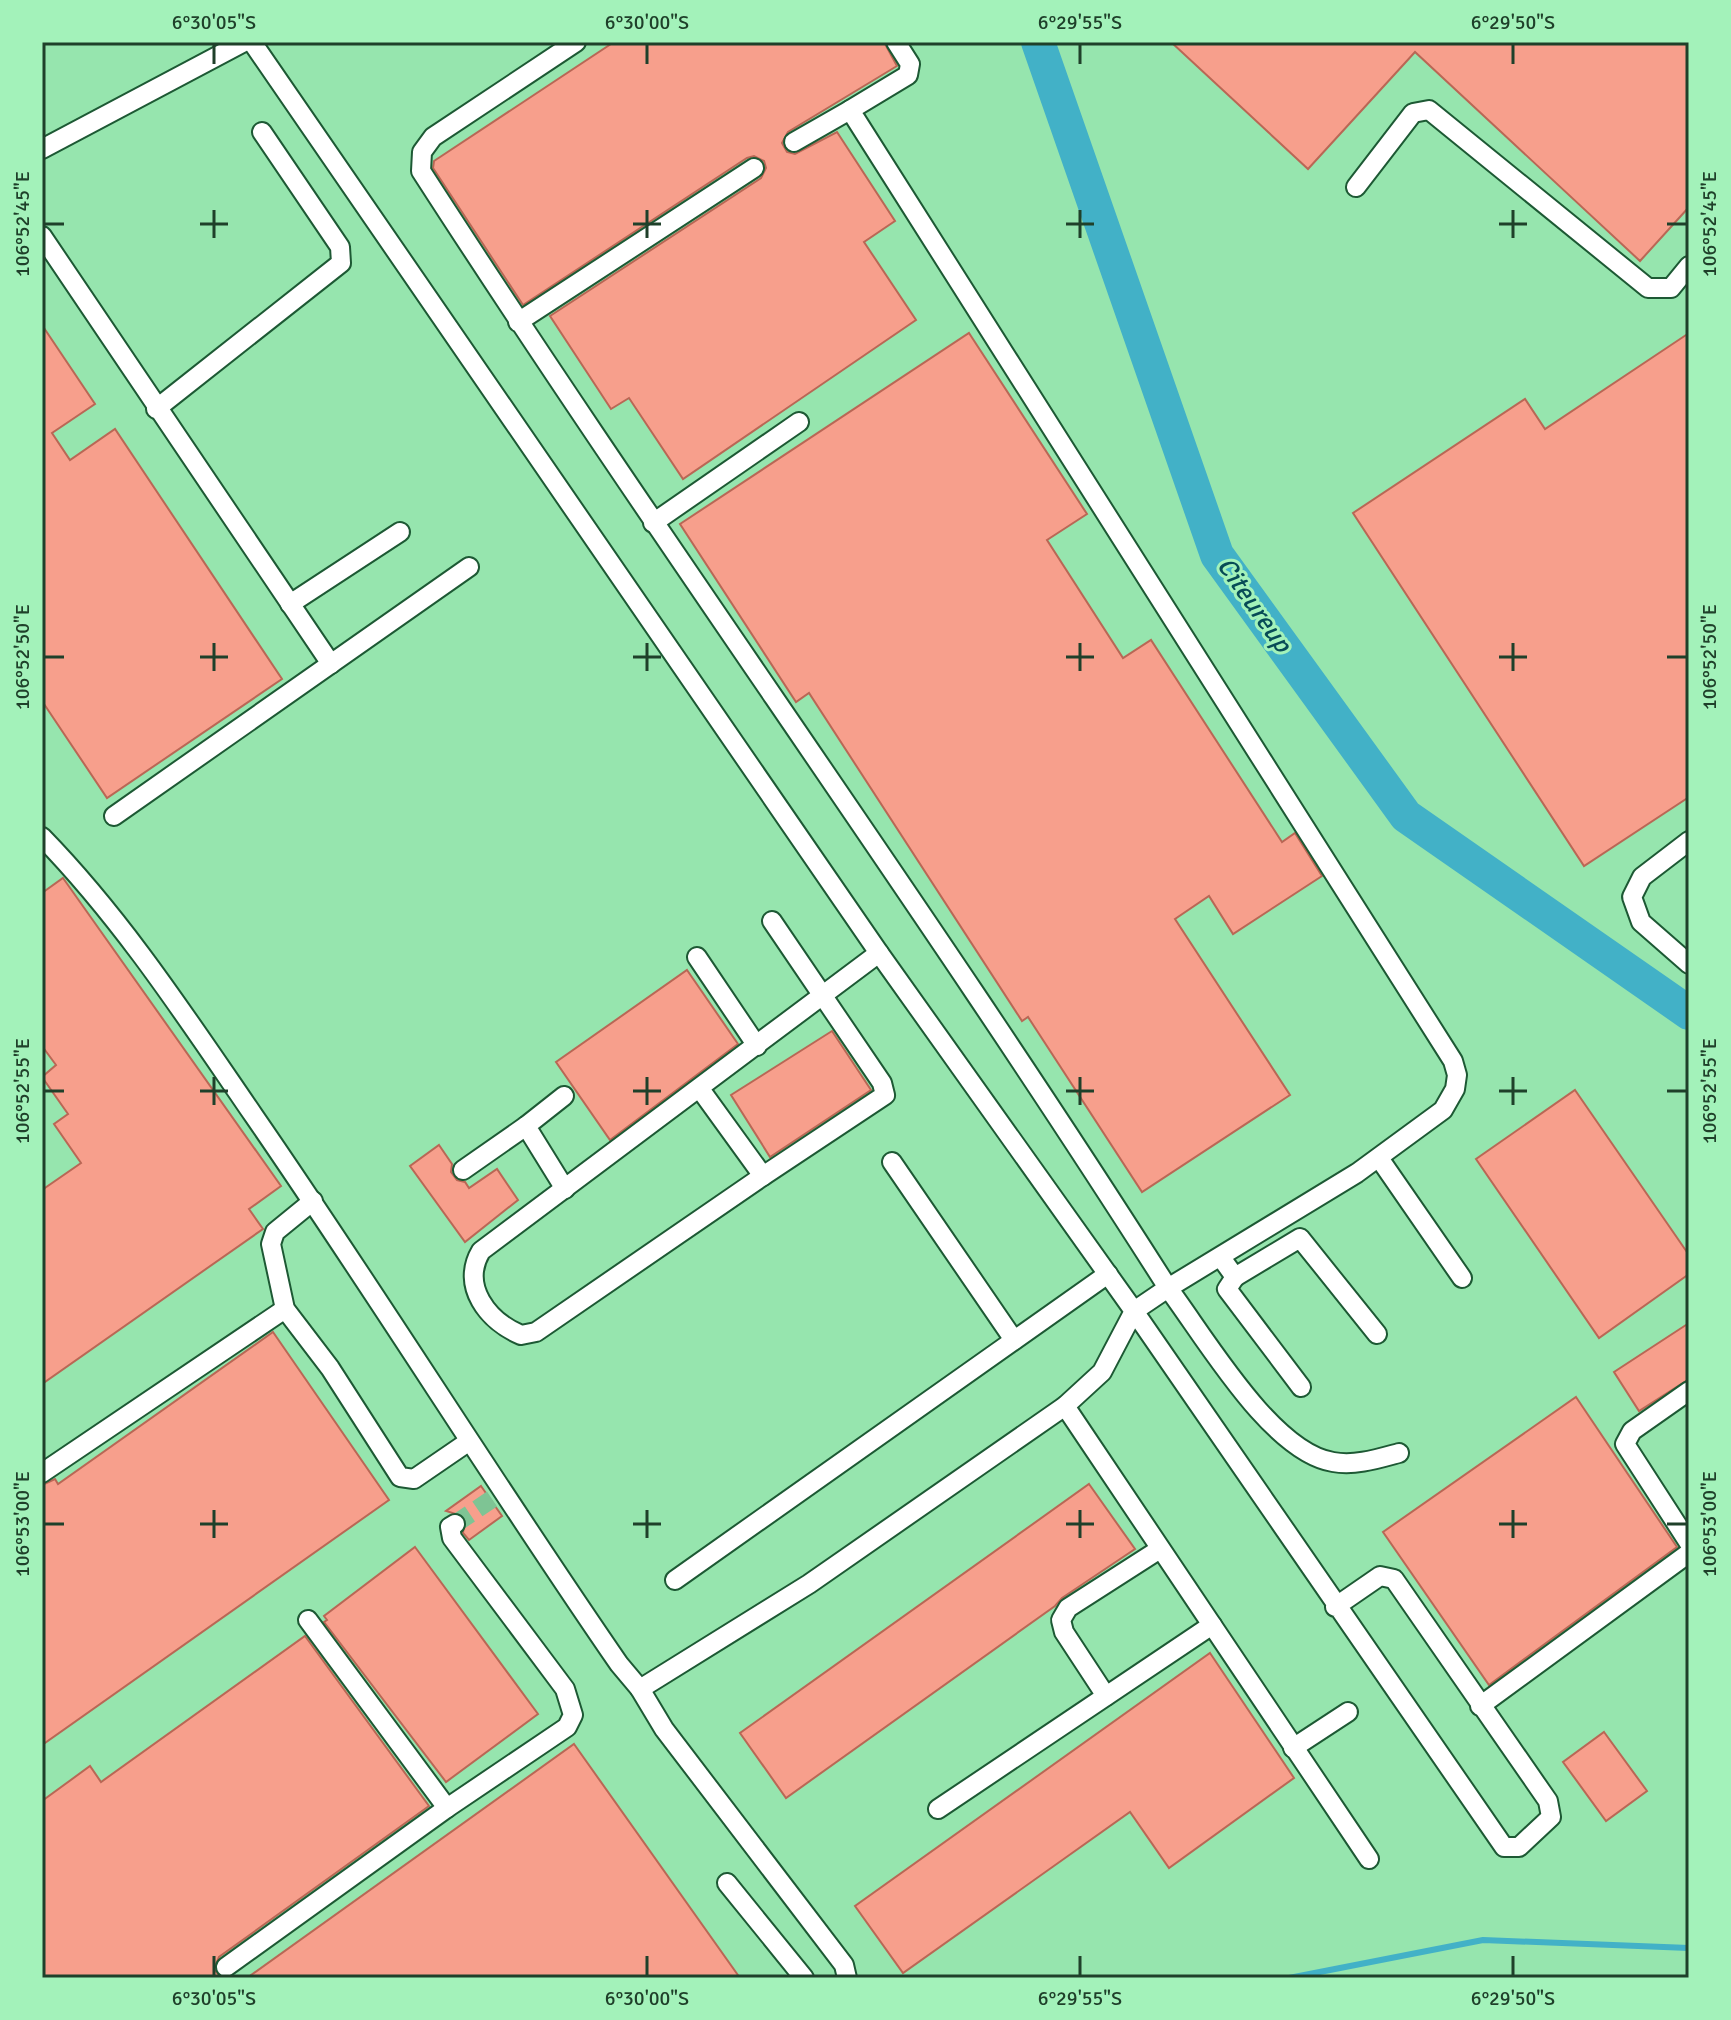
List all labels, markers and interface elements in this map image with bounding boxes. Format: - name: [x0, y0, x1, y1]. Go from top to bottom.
- text: 6°30'05"S: [172, 10, 256, 35]
- text: 6°30'00"S: [605, 10, 689, 35]
- text: 6°29'55"S: [1038, 10, 1122, 35]
- text: 6°29'50"S: [1471, 10, 1555, 35]
- text: 106°52'45"E: [10, 171, 35, 277]
- text: 106°52'45"E: [1697, 171, 1722, 277]
- water label: Citeureup: [1210, 551, 1299, 660]
- text: 106°52'50"E: [10, 604, 35, 710]
- text: 106°52'50"E: [1697, 604, 1722, 710]
- text: 106°52'55"E: [10, 1038, 35, 1144]
- text: 106°52'55"E: [1697, 1038, 1722, 1144]
- text: 106°53'00"E: [10, 1471, 35, 1577]
- text: 106°53'00"E: [1697, 1471, 1722, 1577]
- text: 6°30'05"S: [172, 1986, 256, 2011]
- text: 6°30'00"S: [605, 1986, 689, 2011]
- text: 6°29'55"S: [1038, 1986, 1122, 2011]
- text: 6°29'50"S: [1471, 1986, 1555, 2011]

